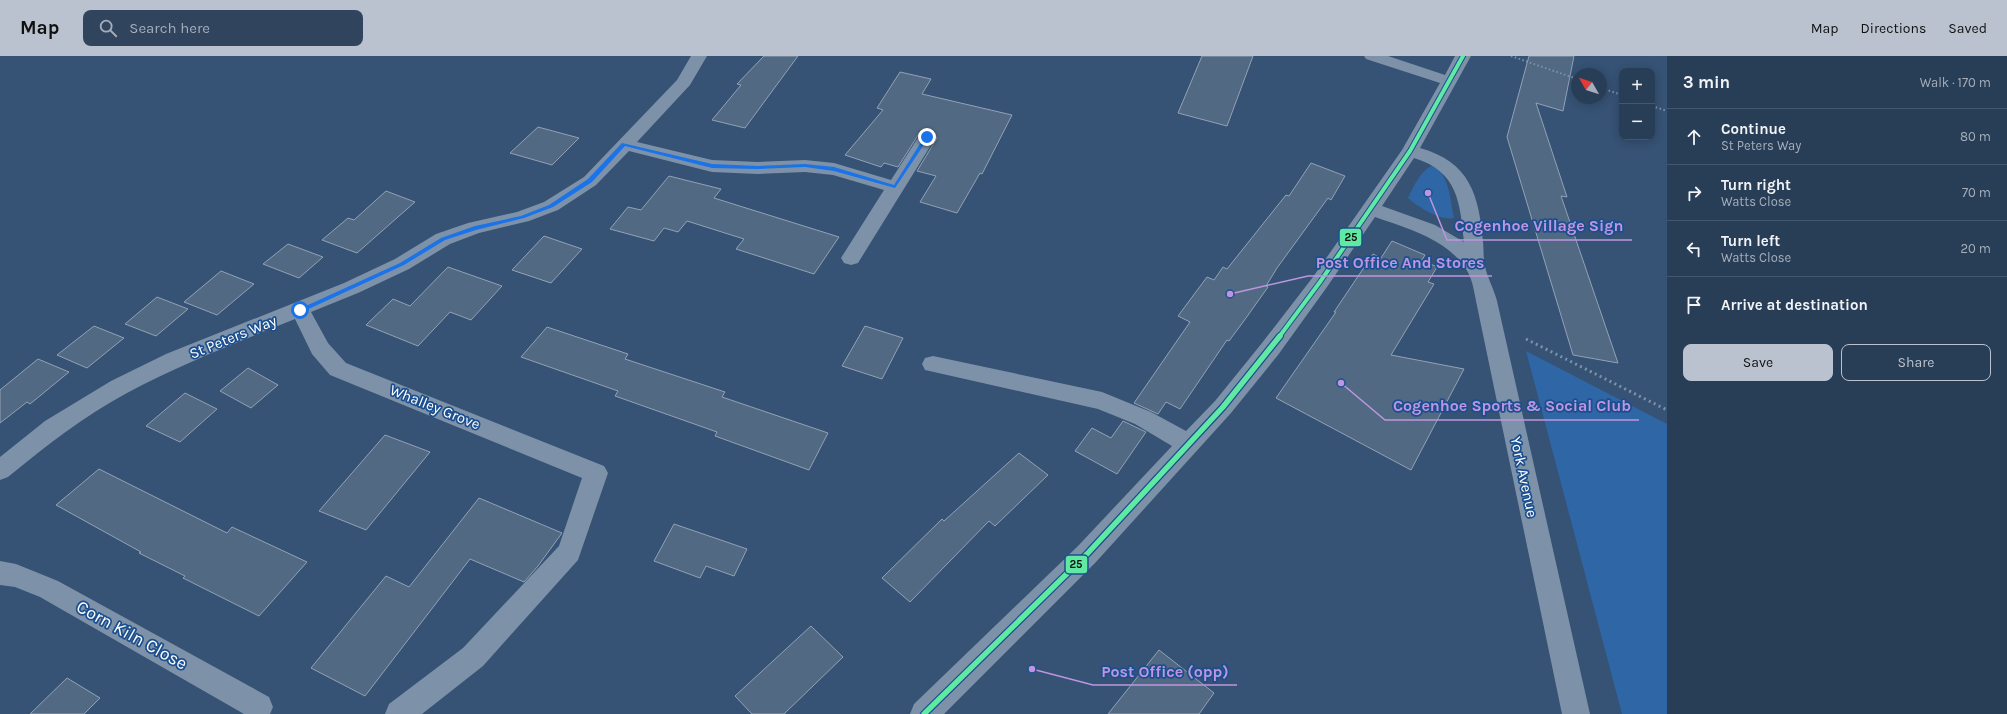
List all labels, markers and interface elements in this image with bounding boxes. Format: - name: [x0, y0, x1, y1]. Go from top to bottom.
- search box: [83, 10, 363, 46]
- text: Map: [20, 17, 59, 39]
- icon: search: [97, 17, 119, 39]
- text: Search here: [129, 19, 210, 37]
- text: Map: [1811, 20, 1839, 37]
- text: Directions: [1861, 20, 1926, 37]
- text: Saved: [1948, 20, 1987, 37]
- north arrow: [1571, 68, 1607, 104]
- map controls: [1619, 68, 1655, 140]
- button: +: [1619, 68, 1655, 104]
- text: 3 min: [1683, 72, 1730, 92]
- text: Walk · 170 m: [1920, 75, 1991, 90]
- button: −: [1619, 104, 1655, 140]
- text: Continue: [1721, 120, 1786, 138]
- icon: ahead: [1683, 126, 1705, 148]
- route end: [918, 128, 936, 146]
- text: 80 m: [1960, 129, 1991, 144]
- text: St Peters Way: [1721, 138, 1801, 153]
- text: Turn right: [1721, 176, 1791, 194]
- icon: right: [1683, 182, 1705, 204]
- text: 70 m: [1962, 185, 1991, 200]
- text: Watts Close: [1721, 194, 1791, 209]
- callout: Cogenhoe Village Sign: [1447, 212, 1632, 240]
- text: Cogenhoe Village Sign: [1454, 216, 1624, 235]
- line badge: 25: [1339, 228, 1362, 247]
- text: 25: [1344, 231, 1358, 244]
- text: Turn left: [1721, 232, 1780, 250]
- icon: left: [1683, 238, 1705, 260]
- text: 20 m: [1961, 241, 1991, 256]
- callout: Post Office And Stores: [1308, 248, 1492, 276]
- text: Watts Close: [1721, 250, 1791, 265]
- text: Post Office And Stores: [1316, 253, 1484, 272]
- icon: arrive: [1683, 294, 1705, 316]
- text: Arrive at destination: [1721, 296, 1868, 314]
- route start: [291, 301, 309, 319]
- street label: St Peters Way: [187, 311, 279, 363]
- button: Save: [1683, 344, 1833, 381]
- button: Share: [1841, 344, 1991, 381]
- street label: Whalley Grove: [387, 381, 483, 433]
- callout: Cogenhoe Sports & Social Club: [1385, 392, 1639, 420]
- text: Cogenhoe Sports & Social Club: [1393, 396, 1631, 415]
- street label: York Avenue: [1507, 435, 1541, 519]
- line badge: 25: [1065, 555, 1088, 574]
- text: 25: [1069, 558, 1083, 571]
- street label: Corn Kiln Close: [73, 595, 191, 675]
- callout: Post Office (opp): [1093, 657, 1237, 685]
- text: Post Office (opp): [1101, 662, 1229, 681]

